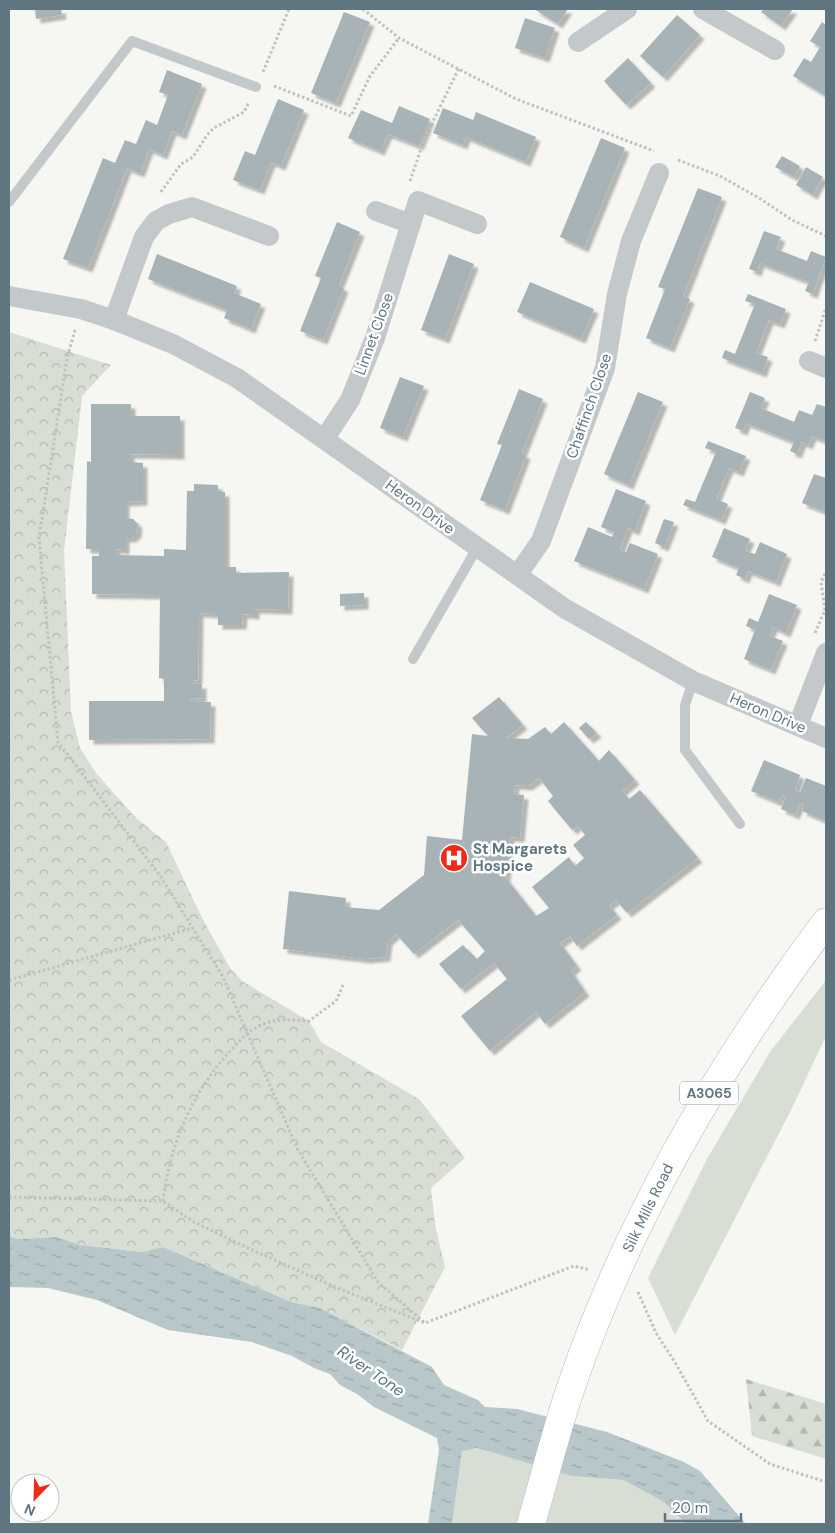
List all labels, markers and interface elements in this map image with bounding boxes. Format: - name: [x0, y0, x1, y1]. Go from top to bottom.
- street label: Linnet Close: [350, 290, 398, 378]
- street label: Chaffinch Close: [562, 351, 616, 461]
- street label: Heron Drive: [381, 475, 459, 539]
- street label: Heron Drive: [727, 688, 809, 738]
- place label: St Margarets Hospice: [473, 839, 567, 876]
- hospital icon: St Margarets Hospice: [439, 843, 469, 873]
- road number: A3065: [680, 1082, 738, 1104]
- street label: Silk Mills Road: [618, 1160, 678, 1256]
- water label: River Tone: [333, 1341, 409, 1401]
- north arrow: [10, 1473, 60, 1523]
- scale bar: [665, 1490, 741, 1522]
- text: 20 m: [672, 1498, 708, 1518]
- text: N: [22, 1500, 38, 1520]

